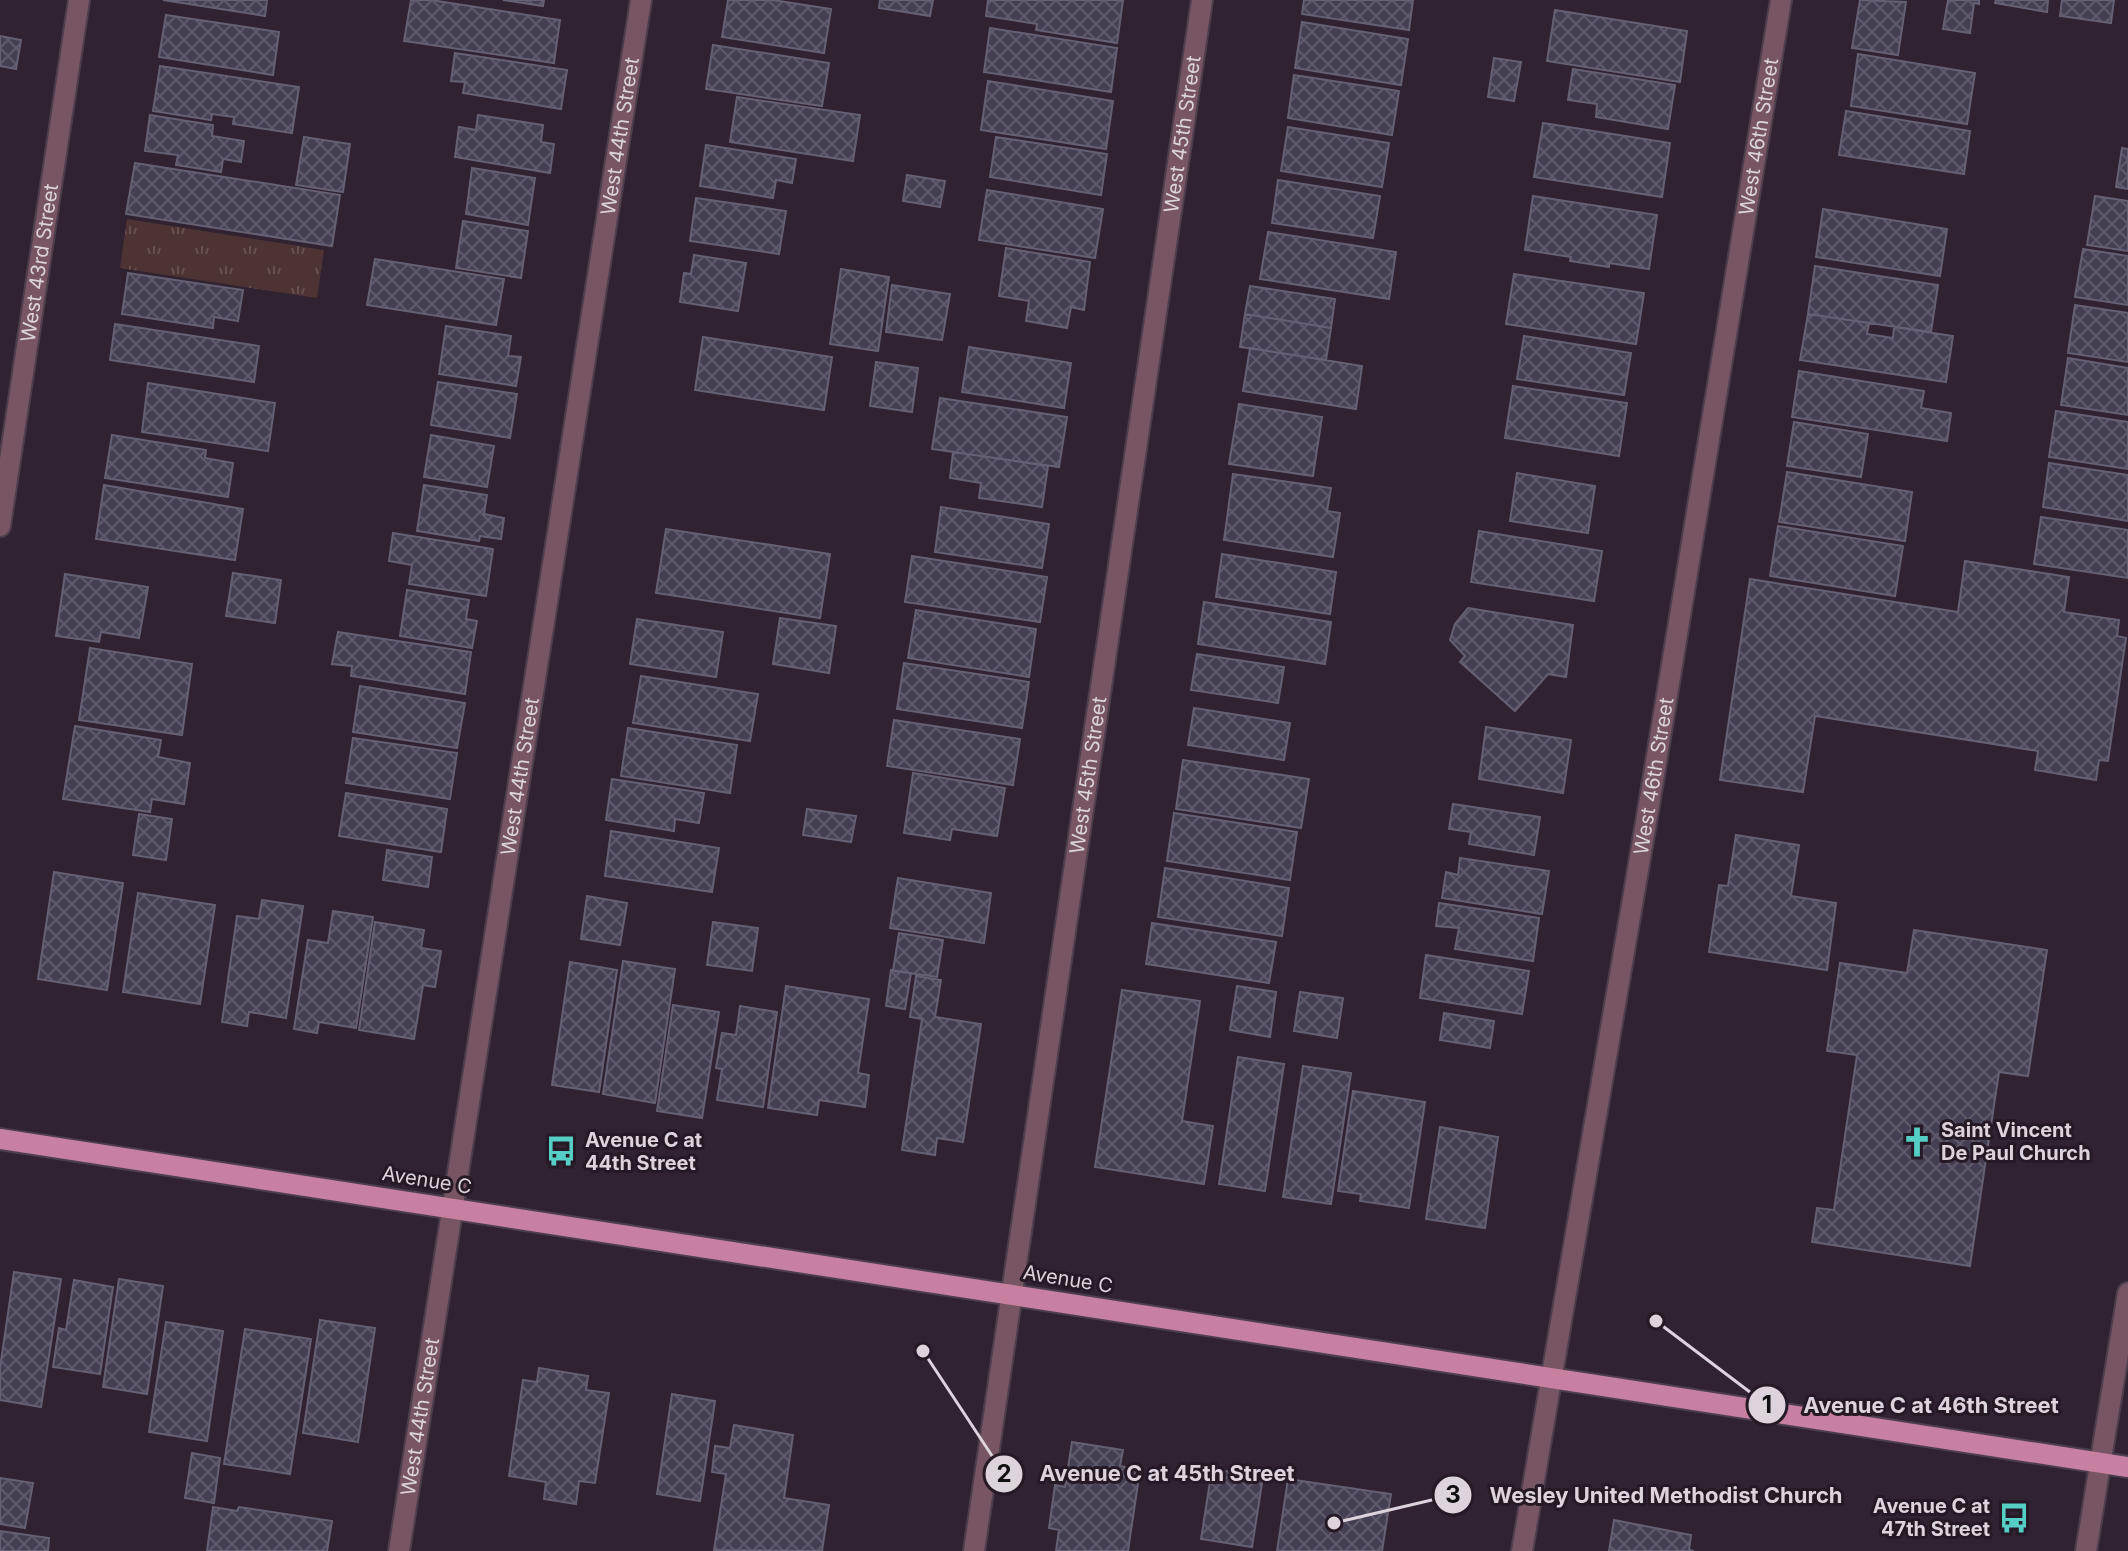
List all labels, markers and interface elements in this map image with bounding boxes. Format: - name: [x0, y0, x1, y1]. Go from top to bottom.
- street label: West 45th Street: [1159, 54, 1206, 214]
- street label: West 44th Street: [596, 55, 644, 217]
- street label: West 46th Street: [1734, 56, 1783, 217]
- street label: West 43rd Street: [16, 182, 63, 344]
- street label: West 44th Street: [496, 695, 544, 857]
- street label: West 45th Street: [1065, 695, 1112, 856]
- street label: West 46th Street: [1629, 695, 1679, 856]
- place label: Saint Vincent De Paul Church: [1941, 1118, 2091, 1165]
- church icon: Saint Vincent De Paul Church: [1900, 1125, 1934, 1159]
- place label: Avenue C at 44th Street: [585, 1128, 702, 1175]
- bus stop icon: Avenue C at 44th Street: [544, 1134, 578, 1168]
- street label: Avenue C: [380, 1161, 474, 1199]
- street label: Avenue C: [1021, 1260, 1115, 1298]
- street label: West 44th Street: [396, 1336, 444, 1497]
- callout: Avenue C at 46th Street: [1747, 1382, 2074, 1428]
- text: 1: [1762, 1390, 1772, 1419]
- text: Avenue C at 46th Street: [1803, 1392, 2059, 1418]
- callout: Avenue C at 45th Street: [984, 1451, 1311, 1497]
- text: 2: [996, 1459, 1012, 1488]
- text: Avenue C at 45th Street: [1039, 1460, 1295, 1486]
- callout: Wesley United Methodist Church: [1433, 1472, 1858, 1518]
- text: 3: [1445, 1480, 1461, 1509]
- text: Wesley United Methodist Church: [1489, 1482, 1843, 1508]
- place label: Avenue C at 47th Street: [1873, 1494, 1990, 1541]
- bus stop icon: Avenue C at 47th Street: [1997, 1501, 2031, 1535]

